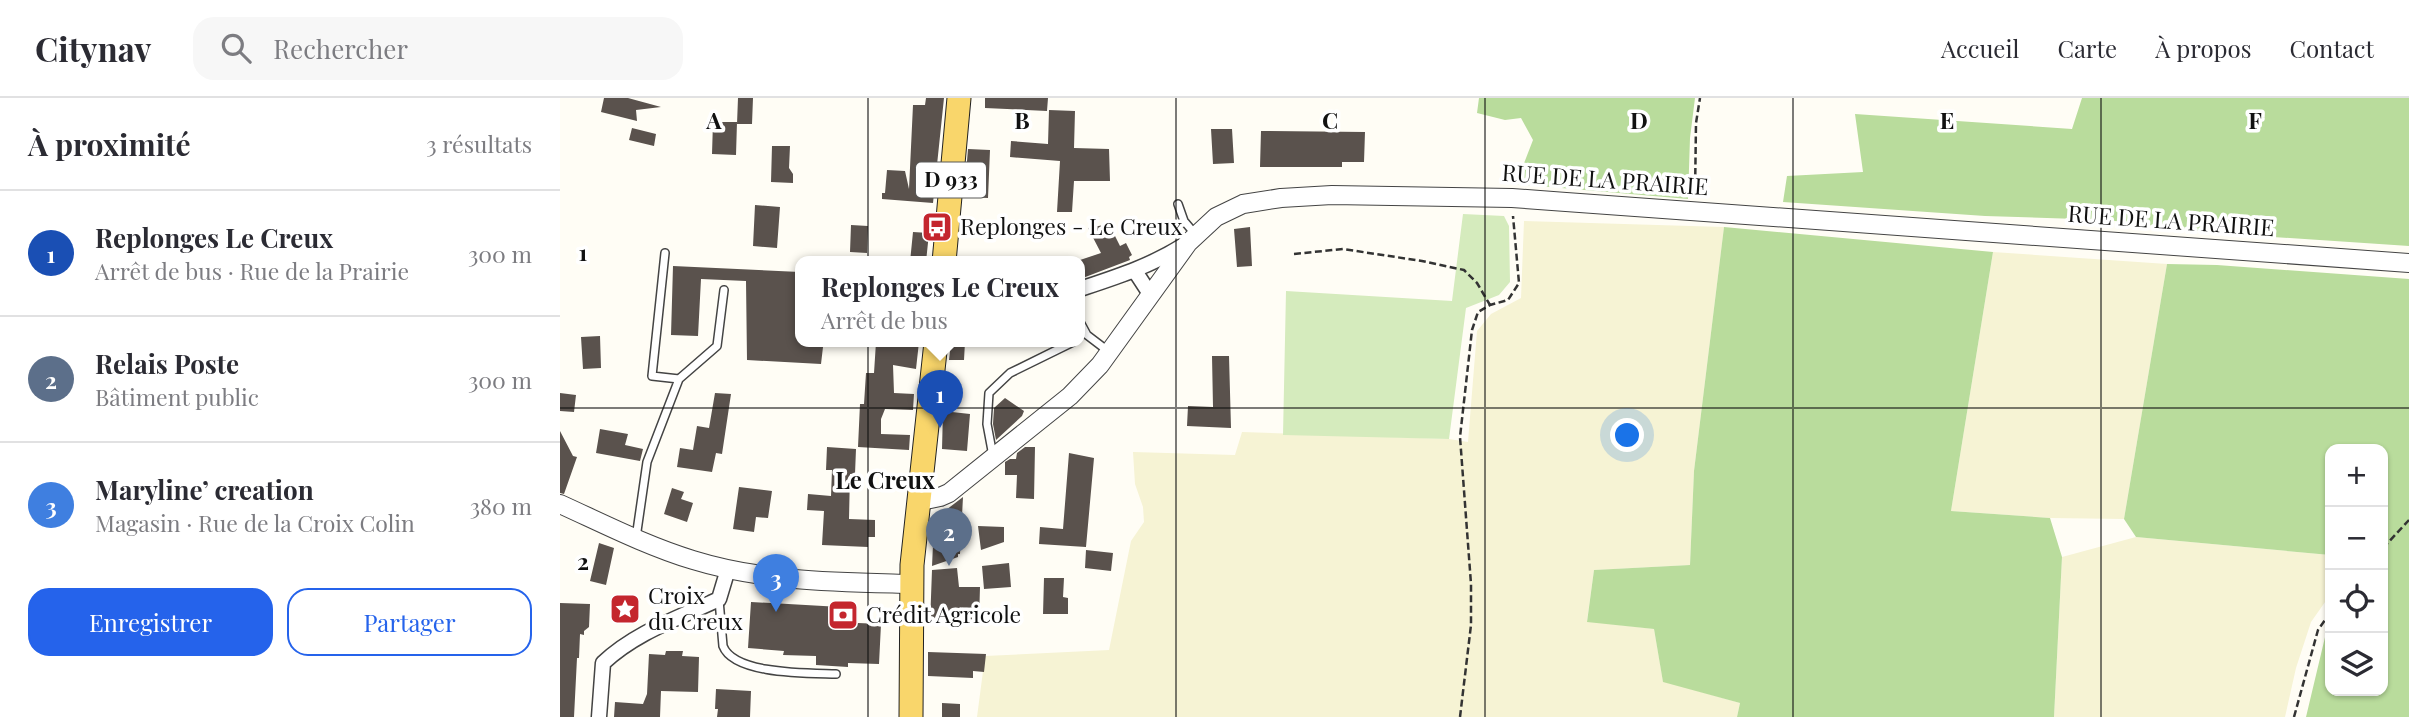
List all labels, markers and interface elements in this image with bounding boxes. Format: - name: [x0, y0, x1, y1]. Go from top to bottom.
- search box: [193, 17, 683, 80]
- text: Citynav: [35, 26, 151, 70]
- icon: search: [217, 29, 255, 67]
- text: Rechercher: [273, 31, 408, 66]
- text: Accueil: [1941, 32, 2019, 64]
- text: Carte: [2057, 32, 2117, 64]
- text: À propos: [2155, 32, 2251, 64]
- text: Contact: [2289, 32, 2374, 64]
- text: A: [705, 104, 722, 135]
- text: B: [1014, 104, 1030, 135]
- text: C: [1322, 104, 1338, 135]
- text: D: [1630, 104, 1648, 135]
- text: E: [1940, 104, 1954, 135]
- text: F: [2248, 104, 2262, 135]
- text: À proximité: [28, 124, 191, 164]
- text: 3 résultats: [426, 128, 532, 159]
- street label: RUE DE LA PRAIRIE: [1501, 156, 1709, 201]
- road number: D 933: [916, 162, 986, 198]
- street label: RUE DE LA PRAIRIE: [2067, 197, 2275, 242]
- bus stop icon: Replonges - Le Creux: [920, 210, 954, 244]
- place label: Replonges - Le Creux: [960, 210, 1183, 241]
- text: Replonges Le Creux: [95, 220, 333, 255]
- text: 1: [579, 236, 588, 267]
- text: 1: [47, 238, 55, 269]
- text: 300 m: [468, 238, 532, 269]
- text: Arrêt de bus · Rue de la Prairie: [95, 255, 409, 286]
- popup: [795, 256, 1085, 347]
- text: Replonges Le Creux: [821, 269, 1059, 304]
- text: Arrêt de bus: [821, 304, 948, 335]
- text: Relais Poste: [95, 346, 239, 381]
- text: 2: [45, 364, 57, 395]
- text: 300 m: [468, 364, 532, 395]
- pin: 1: [917, 370, 963, 428]
- text: Bâtiment public: [95, 381, 259, 412]
- your location: [1610, 418, 1644, 452]
- map controls: [2325, 444, 2388, 696]
- button: +: [2325, 444, 2388, 507]
- district label: Le Creux: [835, 463, 935, 495]
- text: Maryline’ creation: [95, 472, 314, 507]
- text: 3: [45, 490, 57, 521]
- text: 380 m: [470, 490, 532, 521]
- text: Magasin · Rue de la Croix Colin: [95, 507, 415, 538]
- button: −: [2325, 507, 2388, 570]
- pin: 2: [926, 508, 972, 566]
- text: 2: [577, 545, 589, 576]
- pin: 3: [753, 554, 799, 612]
- button: locate: [2325, 570, 2388, 633]
- place label: Croix du Creux: [648, 579, 743, 636]
- button: Enregistrer: [28, 588, 273, 656]
- button: Partager: [287, 588, 532, 656]
- place icon: Croix du Creux: [608, 592, 642, 626]
- bank icon: Crédit Agricole: [826, 598, 860, 632]
- place label: Crédit Agricole: [866, 598, 1021, 629]
- button: layers: [2325, 633, 2388, 696]

